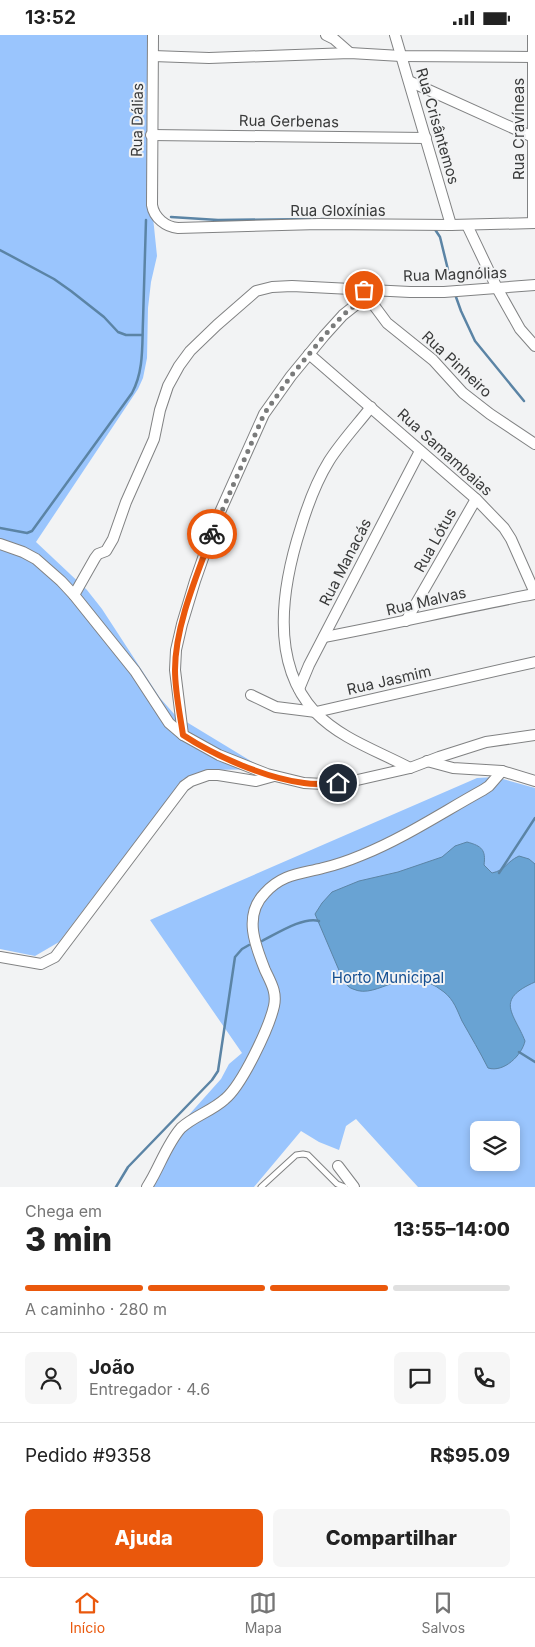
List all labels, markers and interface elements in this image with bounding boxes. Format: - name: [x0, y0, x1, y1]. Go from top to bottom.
- text: 13:52: [25, 6, 76, 29]
- street label: Rua Crisântemos: [412, 66, 464, 187]
- street label: Rua Cravíneas: [509, 78, 528, 180]
- street label: Rua Dálias: [127, 83, 147, 157]
- street label: Rua Gerbenas: [239, 111, 339, 131]
- street label: Rua Gloxínias: [290, 201, 386, 220]
- street label: Rua Magnólias: [403, 263, 507, 285]
- pin: [343, 269, 385, 311]
- icon: bag: [350, 276, 378, 304]
- street label: Rua Pinheiro: [418, 327, 496, 401]
- street label: Rua Samambaias: [393, 404, 497, 500]
- street label: Rua Lótus: [410, 505, 460, 575]
- courier: [187, 509, 237, 559]
- street label: Rua Manacás: [315, 515, 375, 609]
- icon: bike: [198, 520, 226, 548]
- street label: Rua Malvas: [384, 583, 468, 619]
- street label: Rua Jasmim: [345, 661, 433, 699]
- pin: [317, 762, 359, 804]
- icon: home: [324, 769, 352, 797]
- park label: Horto Municipal: [332, 968, 444, 987]
- map controls: [470, 1121, 520, 1171]
- button: layers: [470, 1121, 520, 1171]
- text: Chega em: [25, 1201, 102, 1221]
- text: 13:55–14:00: [394, 1218, 510, 1241]
- text: 3 min: [25, 1220, 112, 1259]
- text: A caminho · 280 m: [25, 1299, 167, 1319]
- button: person: [25, 1352, 77, 1404]
- button: chat: [394, 1352, 446, 1404]
- button: phone: [458, 1352, 510, 1404]
- text: João: [89, 1356, 135, 1379]
- text: Entregador · 4.6: [89, 1379, 210, 1399]
- text: Pedido #9358: [25, 1444, 152, 1467]
- text: R$95.09: [430, 1444, 510, 1467]
- button: Ajuda: [25, 1509, 263, 1567]
- button: Compartilhar: [273, 1509, 510, 1567]
- tab: Início: [70, 1589, 105, 1636]
- tab: Mapa: [245, 1589, 282, 1636]
- tab: Salvos: [421, 1589, 465, 1636]

